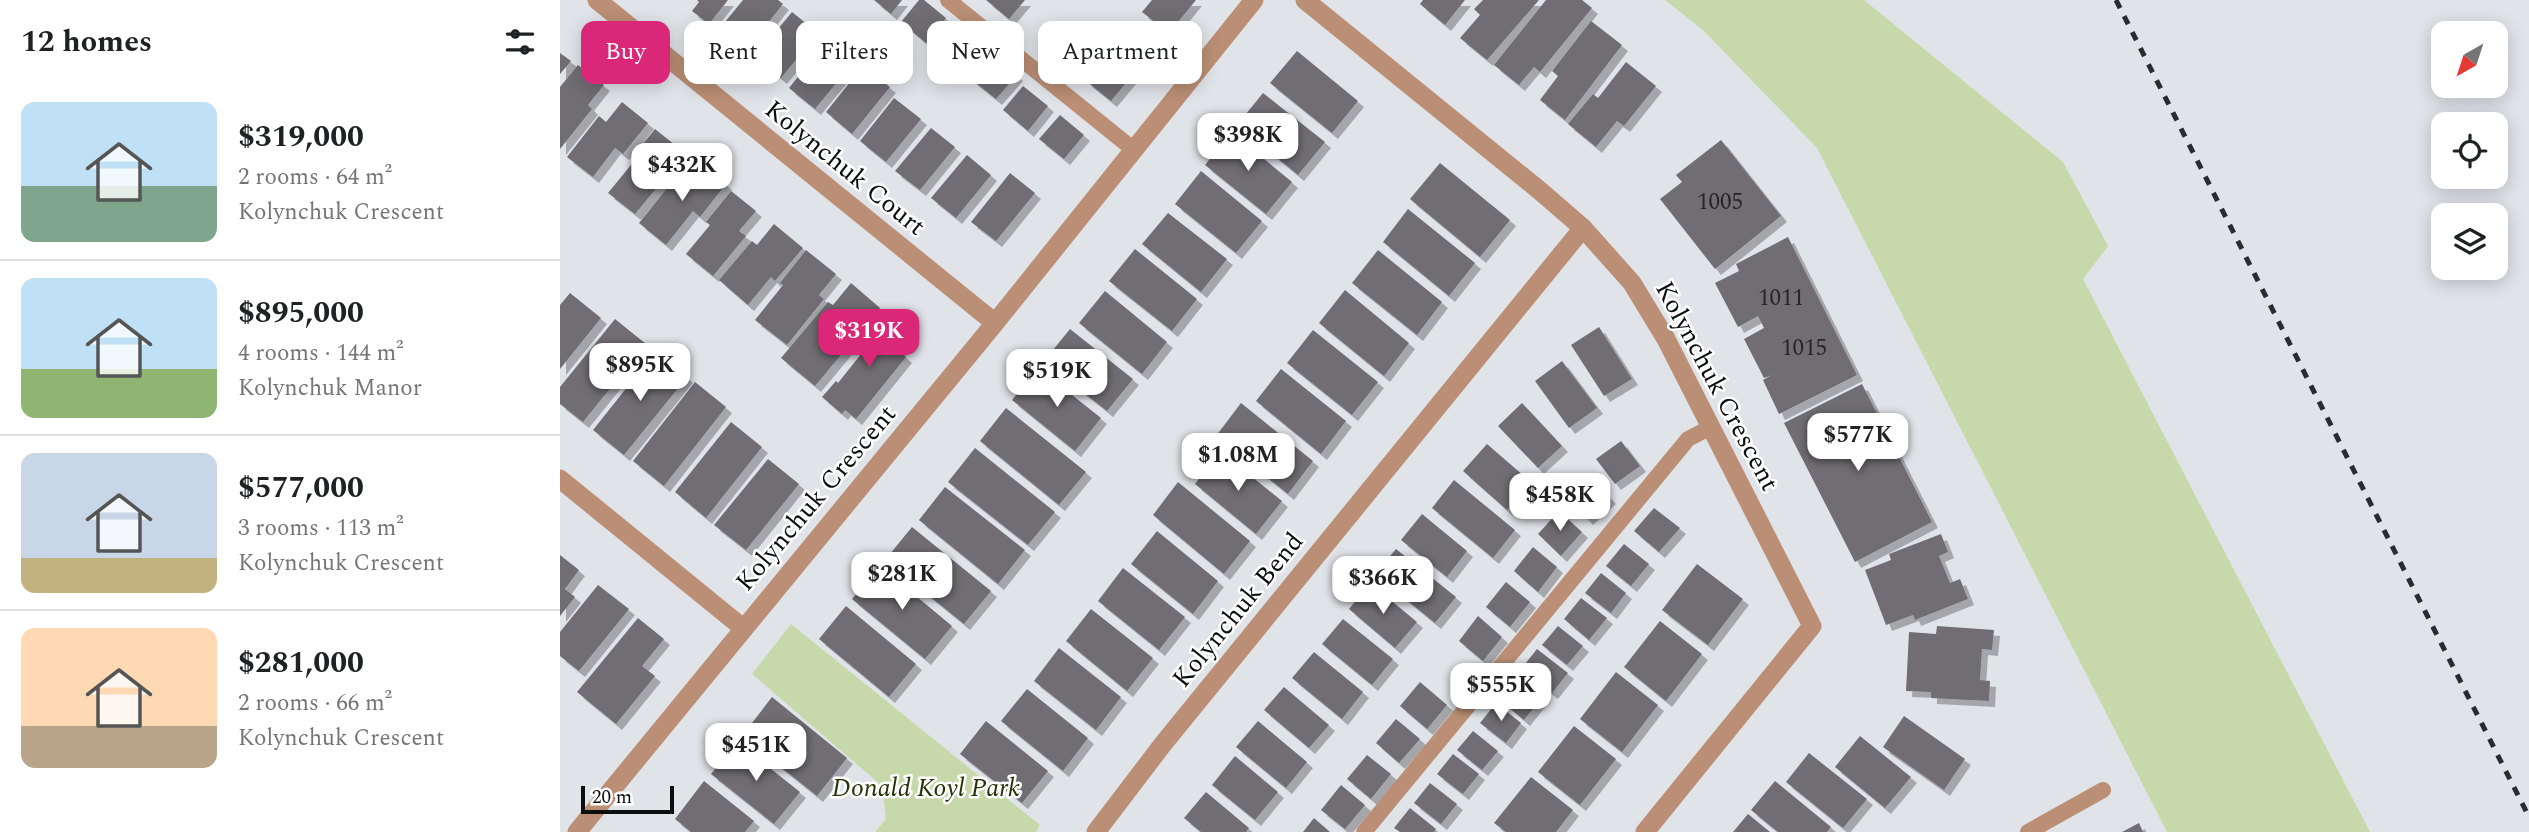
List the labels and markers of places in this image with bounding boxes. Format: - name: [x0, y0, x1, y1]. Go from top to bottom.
- pin: $398K: [1199, 114, 1297, 173]
- pin: $432K: [633, 144, 731, 203]
- pin: $319K: [820, 310, 918, 369]
- pin: $895K: [591, 344, 689, 403]
- pin: $519K: [1008, 350, 1106, 409]
- pin: $577K: [1809, 414, 1907, 473]
- pin: $1.08M: [1181, 434, 1295, 493]
- pin: $458K: [1511, 474, 1609, 533]
- pin: $281K: [853, 552, 951, 612]
- pin: $366K: [1334, 556, 1432, 616]
- pin: $555K: [1452, 664, 1550, 723]
- pin: $451K: [707, 724, 805, 783]

